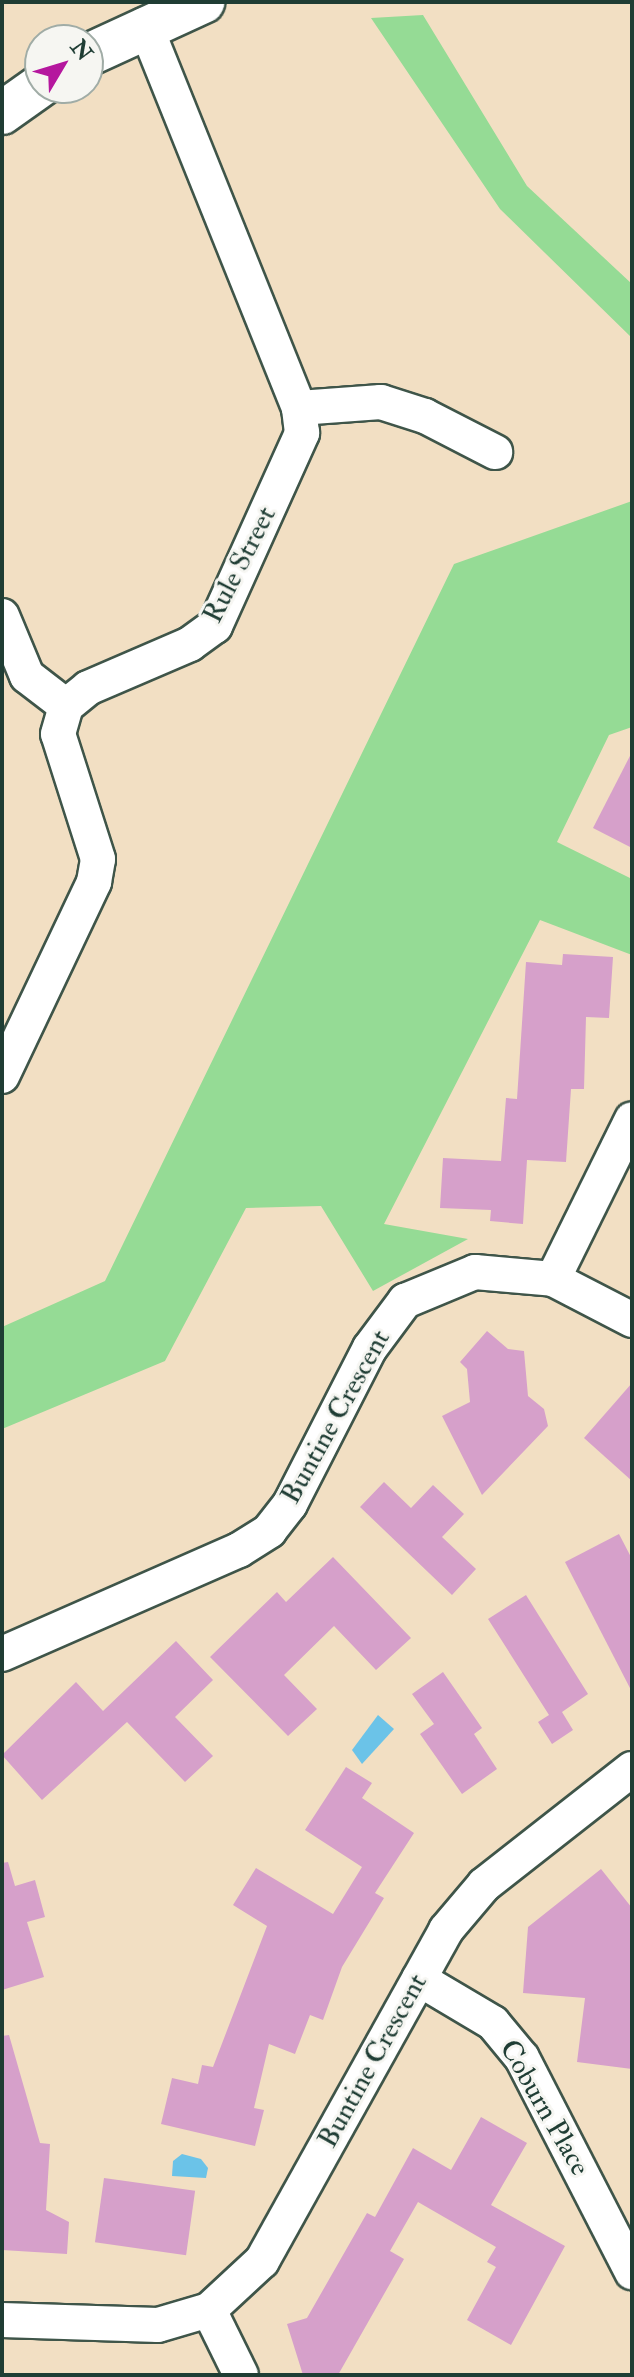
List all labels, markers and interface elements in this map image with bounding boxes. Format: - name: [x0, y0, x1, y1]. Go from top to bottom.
- north arrow: [24, 24, 104, 104]
- text: N: [64, 34, 98, 67]
- street label: Rule Street: [196, 501, 284, 629]
- street label: Buntine Crescent: [274, 1324, 398, 1510]
- street label: Buntine Crescent: [311, 1968, 435, 2154]
- street label: Coburn Place: [492, 2034, 596, 2182]

